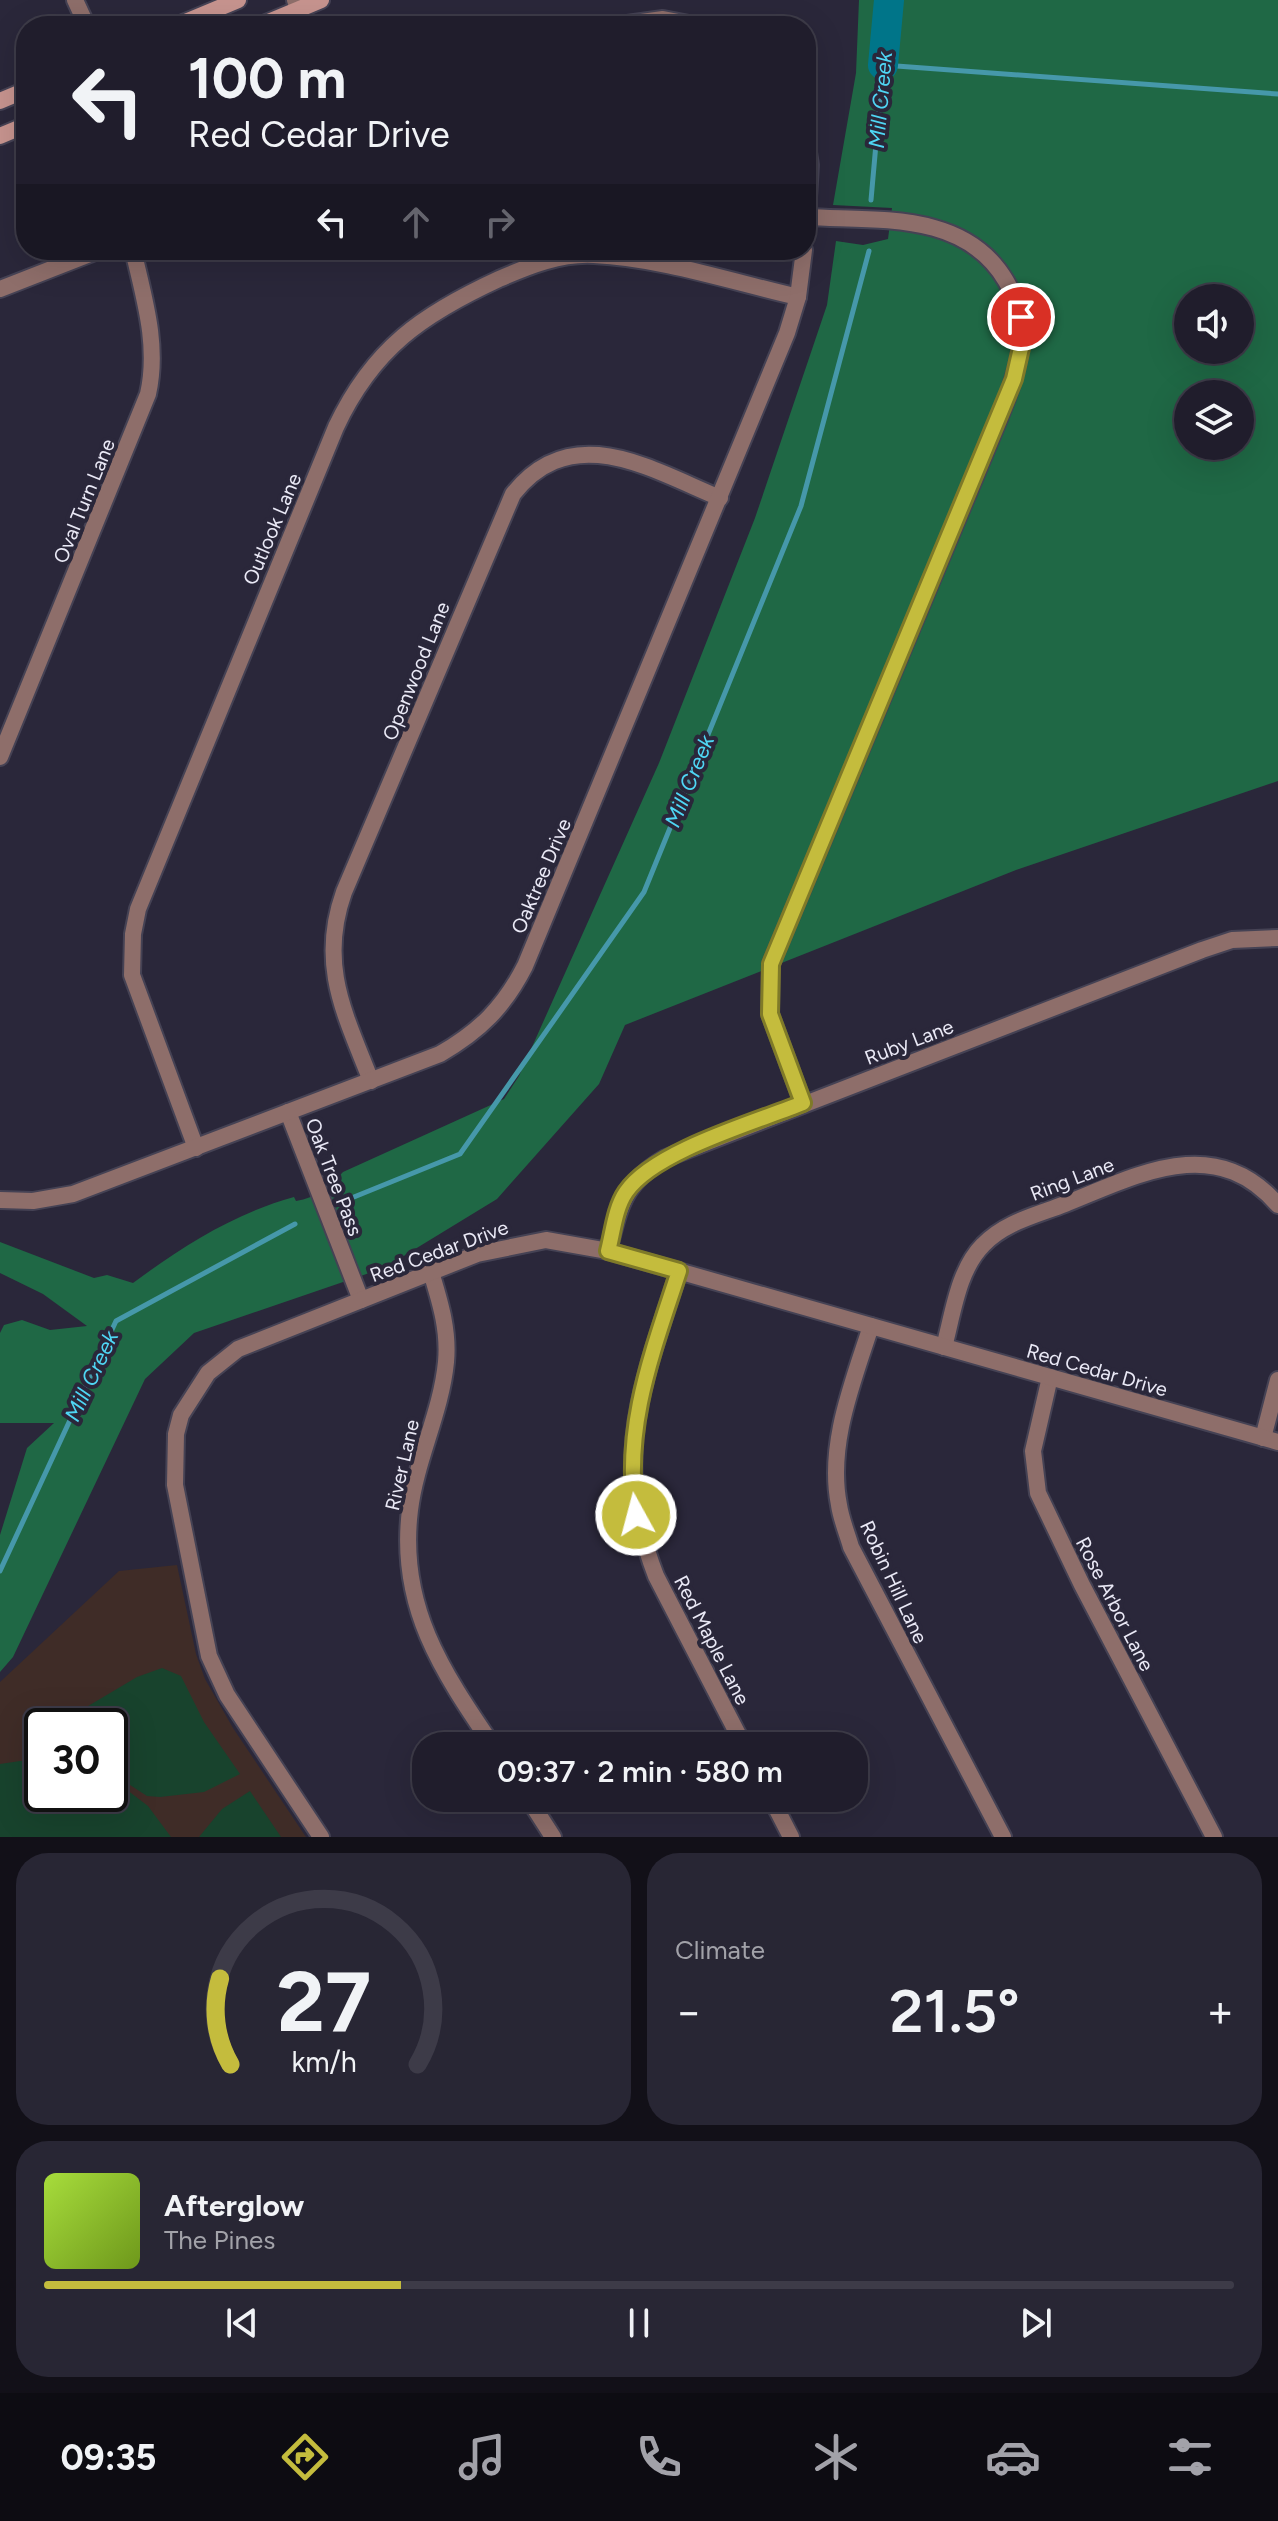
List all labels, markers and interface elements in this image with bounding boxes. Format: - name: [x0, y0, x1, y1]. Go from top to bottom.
- text: 100 m: [188, 45, 346, 112]
- icon: left: [56, 48, 160, 152]
- water label: Mill Creek: [863, 49, 898, 150]
- text: Red Cedar Drive: [188, 113, 450, 156]
- icon: left: [310, 200, 354, 244]
- icon: ahead: [394, 200, 438, 244]
- icon: right: [478, 200, 522, 244]
- pin: [987, 283, 1055, 351]
- map controls: [1174, 284, 1254, 460]
- button: sound: [1174, 284, 1254, 364]
- icon: arrive: [999, 295, 1043, 339]
- button: layers: [1174, 380, 1254, 460]
- street label: Oval Turn Lane: [48, 435, 120, 567]
- street label: Outlook Lane: [238, 469, 306, 589]
- street label: Openwood Lane: [377, 598, 455, 744]
- water label: Mill Creek: [659, 730, 721, 831]
- street label: Oaktree Drive: [506, 815, 576, 937]
- street label: Ruby Lane: [861, 1014, 957, 1070]
- street label: Oak Tree Pass: [301, 1115, 367, 1239]
- street label: Ring Lane: [1027, 1152, 1117, 1206]
- street label: Red Cedar Drive: [367, 1215, 511, 1287]
- water label: Mill Creek: [59, 1325, 125, 1426]
- street label: Red Cedar Drive: [1024, 1338, 1170, 1402]
- street label: River Lane: [380, 1417, 424, 1513]
- position arrow: [594, 1473, 678, 1557]
- street label: Robin Hill Lane: [855, 1517, 933, 1647]
- street label: Rose Arbor Lane: [1071, 1533, 1159, 1675]
- street label: Red Maple Lane: [669, 1571, 755, 1709]
- speed limit sign: 30: [24, 1708, 128, 1812]
- text: 09:37 · 2 min · 580 m: [497, 1753, 783, 1790]
- text: Climate: [675, 1934, 765, 1966]
- text: 27: [276, 1952, 371, 2052]
- text: 21.5°: [889, 1975, 1020, 2047]
- text: −: [675, 1985, 702, 2038]
- text: +: [1207, 1985, 1234, 2038]
- text: km/h: [291, 2045, 356, 2079]
- text: Afterglow: [164, 2187, 304, 2224]
- text: The Pines: [164, 2224, 275, 2256]
- icon: previous: [220, 2301, 264, 2345]
- icon: pause: [617, 2301, 661, 2345]
- icon: next: [1014, 2301, 1058, 2345]
- icon: directions: [277, 2429, 333, 2485]
- icon: music: [454, 2429, 510, 2485]
- icon: phone: [631, 2429, 687, 2485]
- icon: climate: [808, 2429, 864, 2485]
- icon: car: [985, 2429, 1041, 2485]
- icon: filters: [1162, 2429, 1218, 2485]
- text: 09:35: [60, 2436, 156, 2479]

